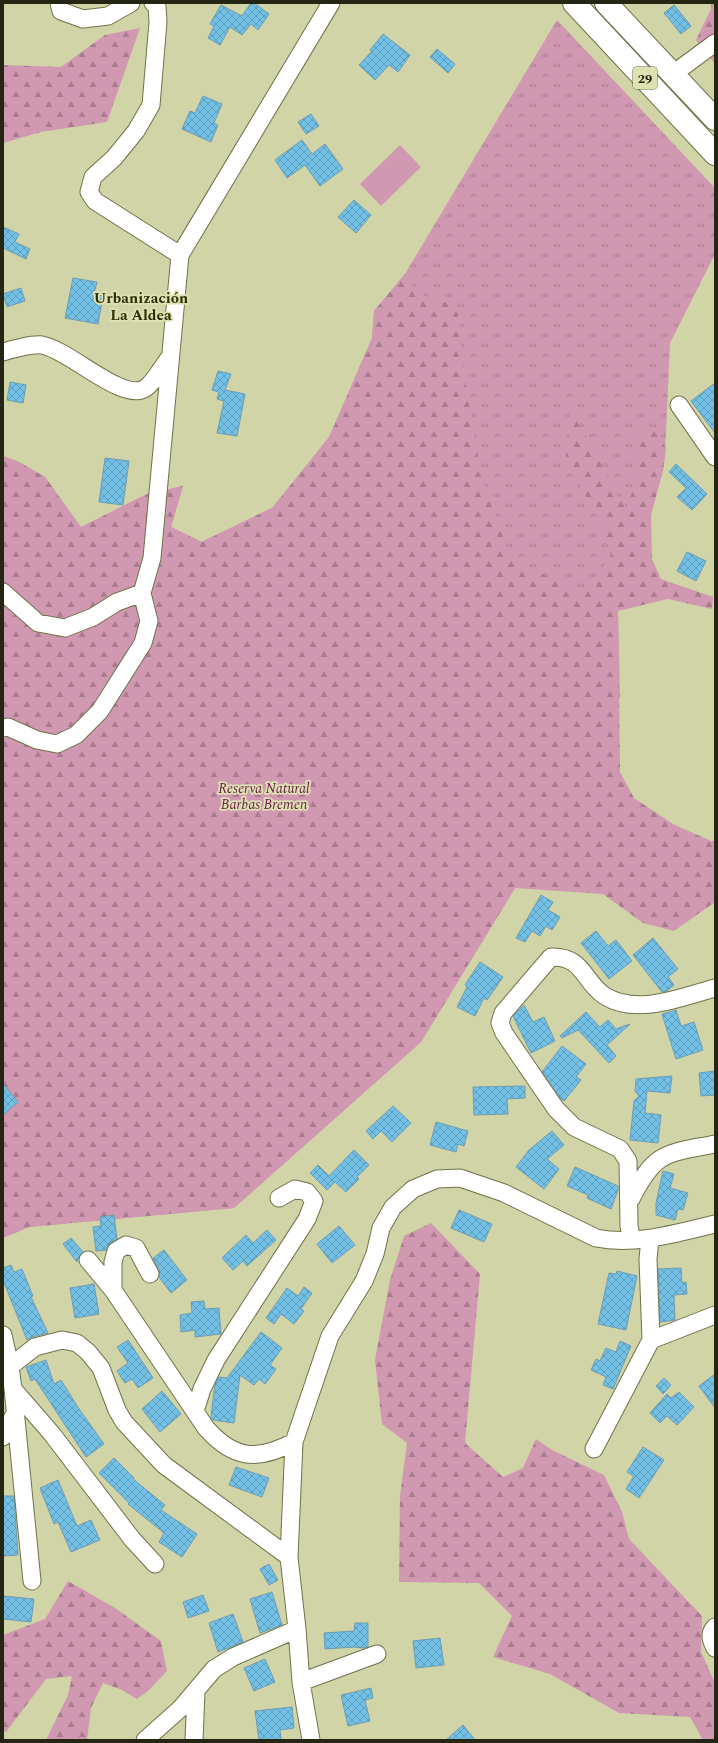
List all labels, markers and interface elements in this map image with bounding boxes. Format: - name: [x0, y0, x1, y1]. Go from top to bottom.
- road number: 29: [633, 67, 657, 89]
- district label: Urbanización La Aldea: [94, 287, 188, 327]
- park label: Reserva Natural Barbas Bremen: [218, 778, 310, 815]

